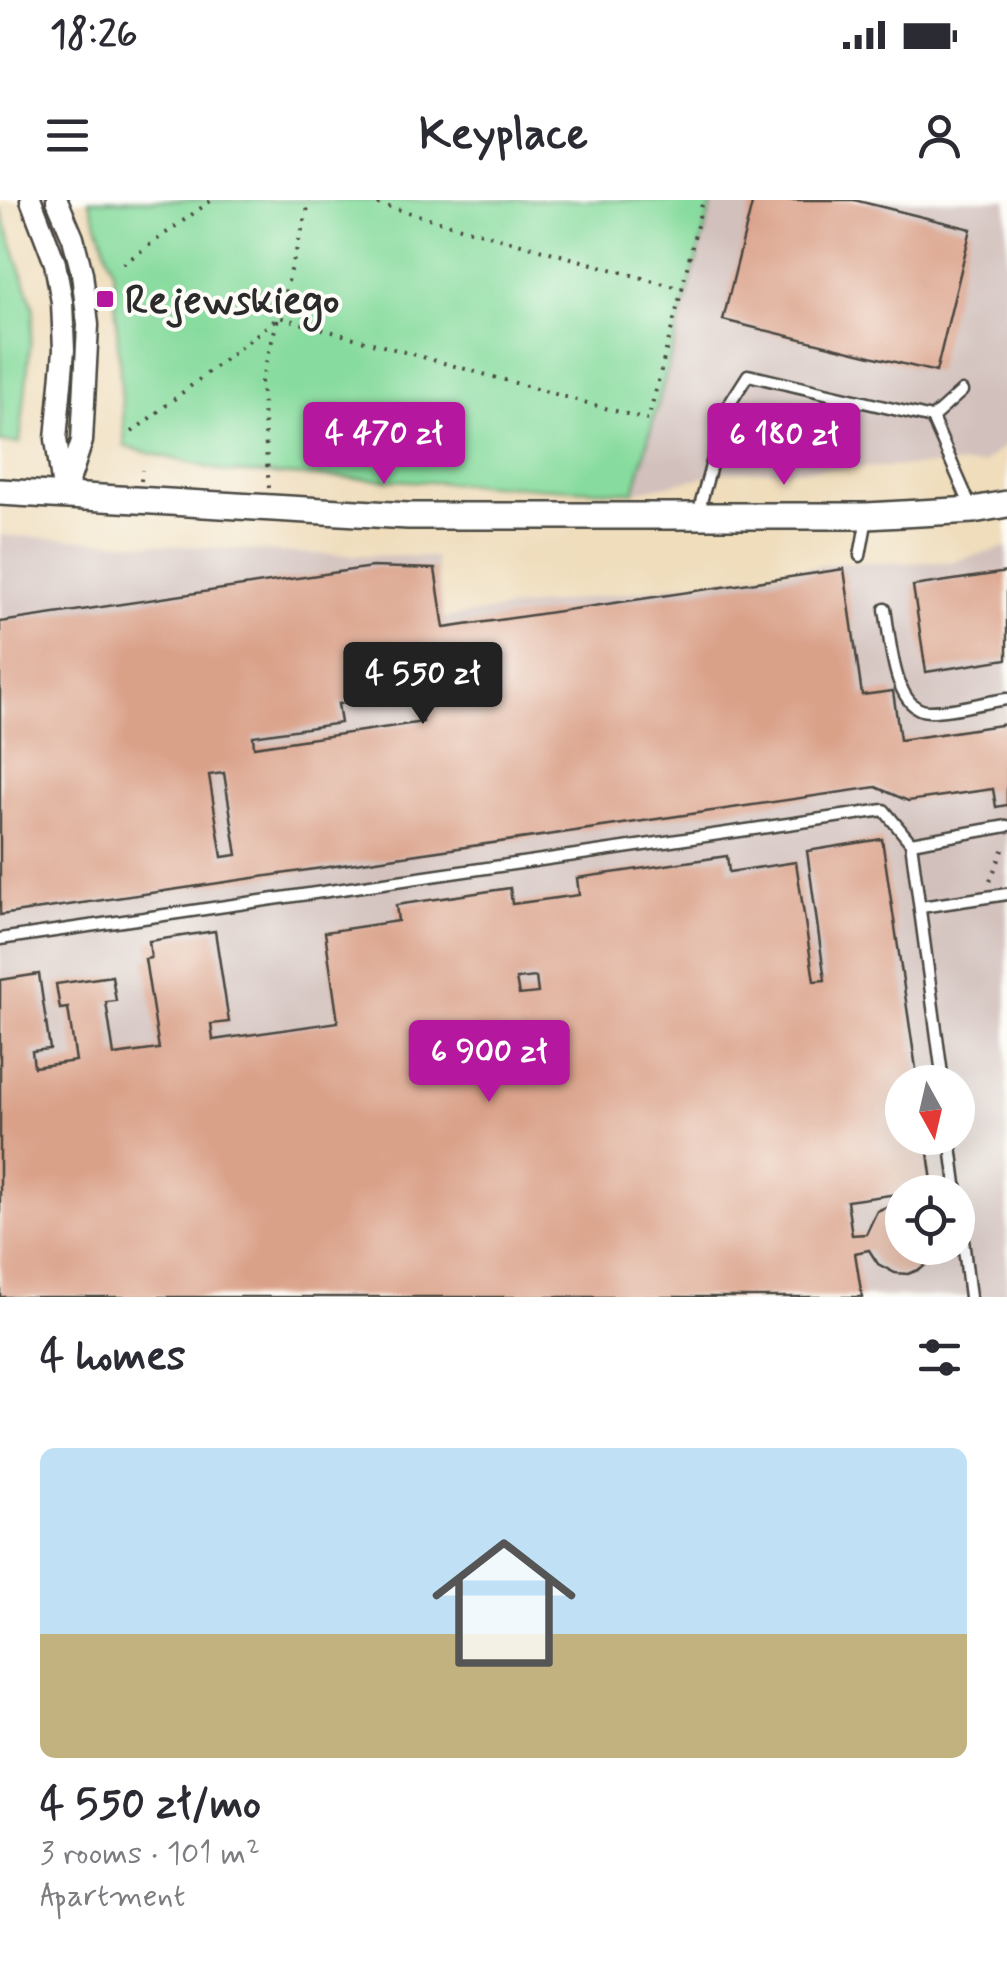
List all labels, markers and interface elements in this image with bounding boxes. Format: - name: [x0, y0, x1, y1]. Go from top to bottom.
- text: 18:26: [50, 11, 138, 60]
- text: Keyplace: [419, 106, 588, 165]
- icon: menu: [40, 108, 95, 163]
- icon: person: [912, 108, 967, 163]
- place label: Rejewskiego: [125, 276, 339, 332]
- marker: Rejewskiego: [94, 288, 116, 310]
- pin: 4 470 zł: [281, 402, 487, 487]
- pin: 6 180 zł: [681, 403, 887, 488]
- text: 4 470 zł: [325, 413, 443, 455]
- text: 6 180 zł: [729, 414, 839, 456]
- pin: 4 550 zł: [320, 642, 526, 727]
- text: 4 550 zł: [365, 653, 481, 695]
- pin: 6 900 zł: [386, 1020, 592, 1105]
- text: 6 900 zł: [431, 1031, 547, 1073]
- north arrow: [885, 1065, 975, 1155]
- map controls: [885, 1065, 975, 1265]
- button: locate: [885, 1175, 975, 1265]
- text: 4 homes: [40, 1330, 186, 1385]
- icon: filters: [912, 1330, 967, 1385]
- icon: home: [414, 1513, 594, 1693]
- text: 4 550 zł/mo: [40, 1778, 261, 1833]
- text: 3 rooms · 101 m²: [40, 1833, 260, 1875]
- text: Apartment: [40, 1875, 185, 1917]

